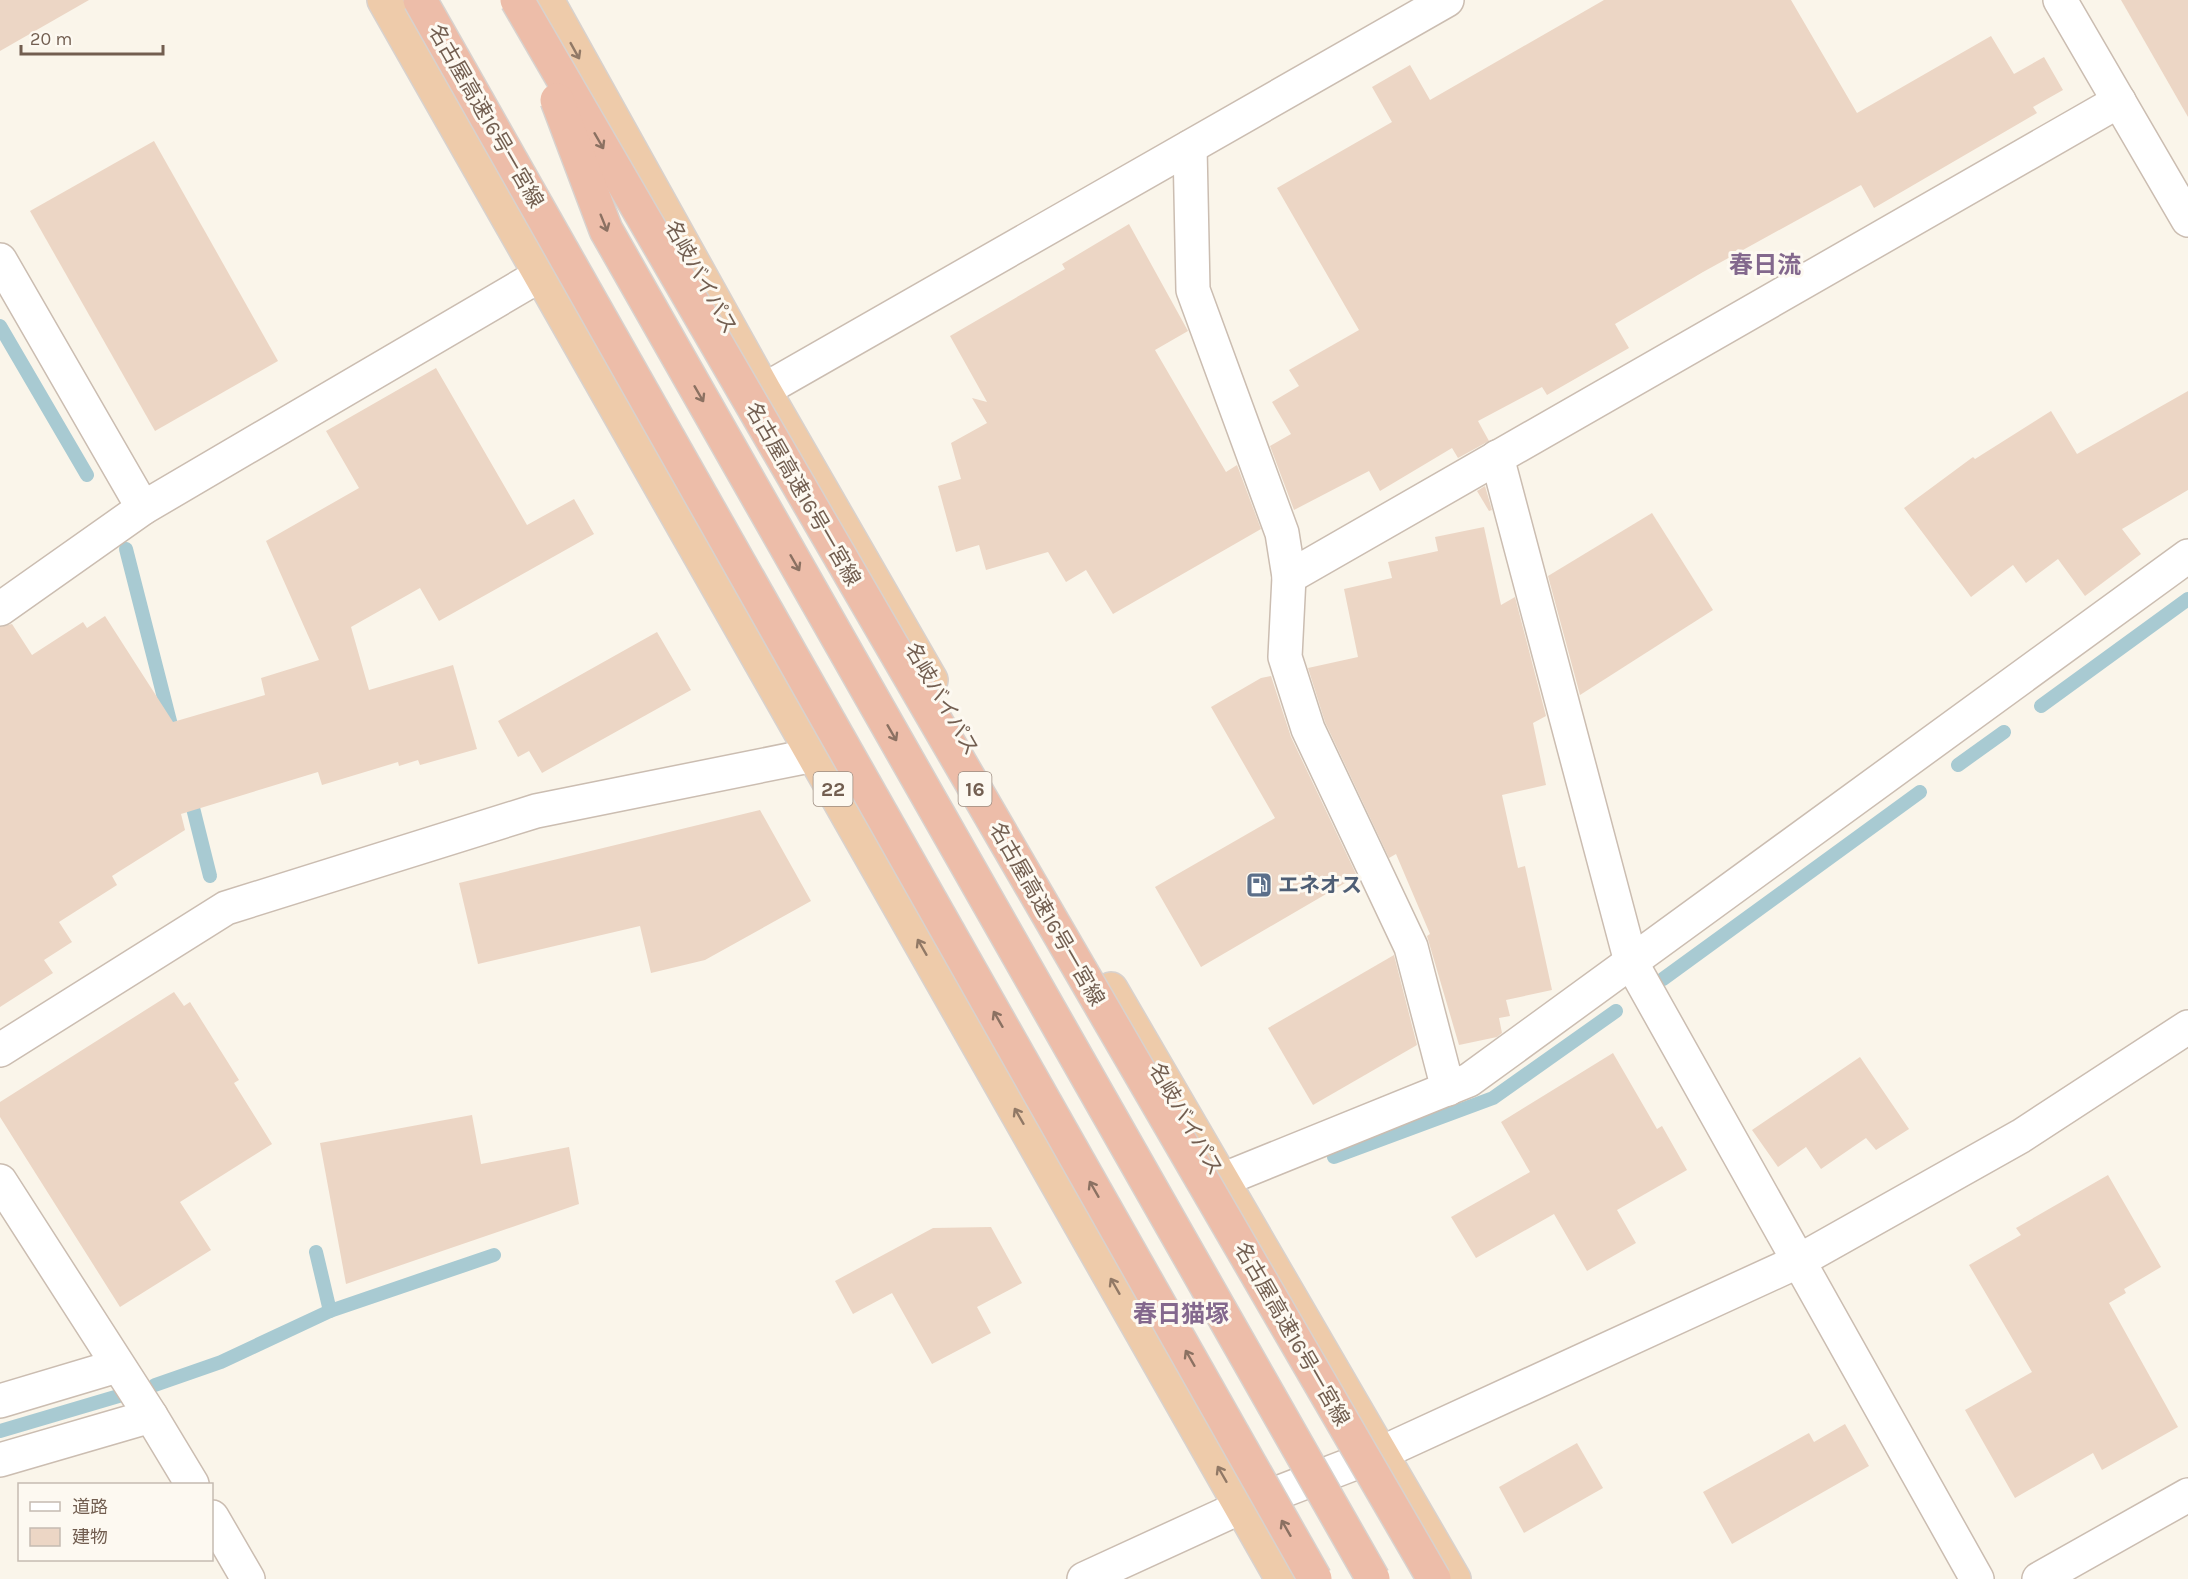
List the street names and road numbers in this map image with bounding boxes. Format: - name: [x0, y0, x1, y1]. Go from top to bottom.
- street label: 名古屋高速16号一宮線: [424, 20, 548, 212]
- street label: 名岐バイパス: [660, 216, 742, 338]
- street label: 名古屋高速16号一宮線: [741, 398, 865, 590]
- street label: 名岐バイパス: [900, 639, 984, 759]
- road number: 22: [814, 772, 852, 806]
- road number: 16: [958, 772, 992, 806]
- street label: 名古屋高速16号一宮線: [985, 818, 1109, 1010]
- street label: 名岐バイパス: [1144, 1059, 1228, 1179]
- street label: 名古屋高速16号一宮線: [1230, 1238, 1354, 1430]

